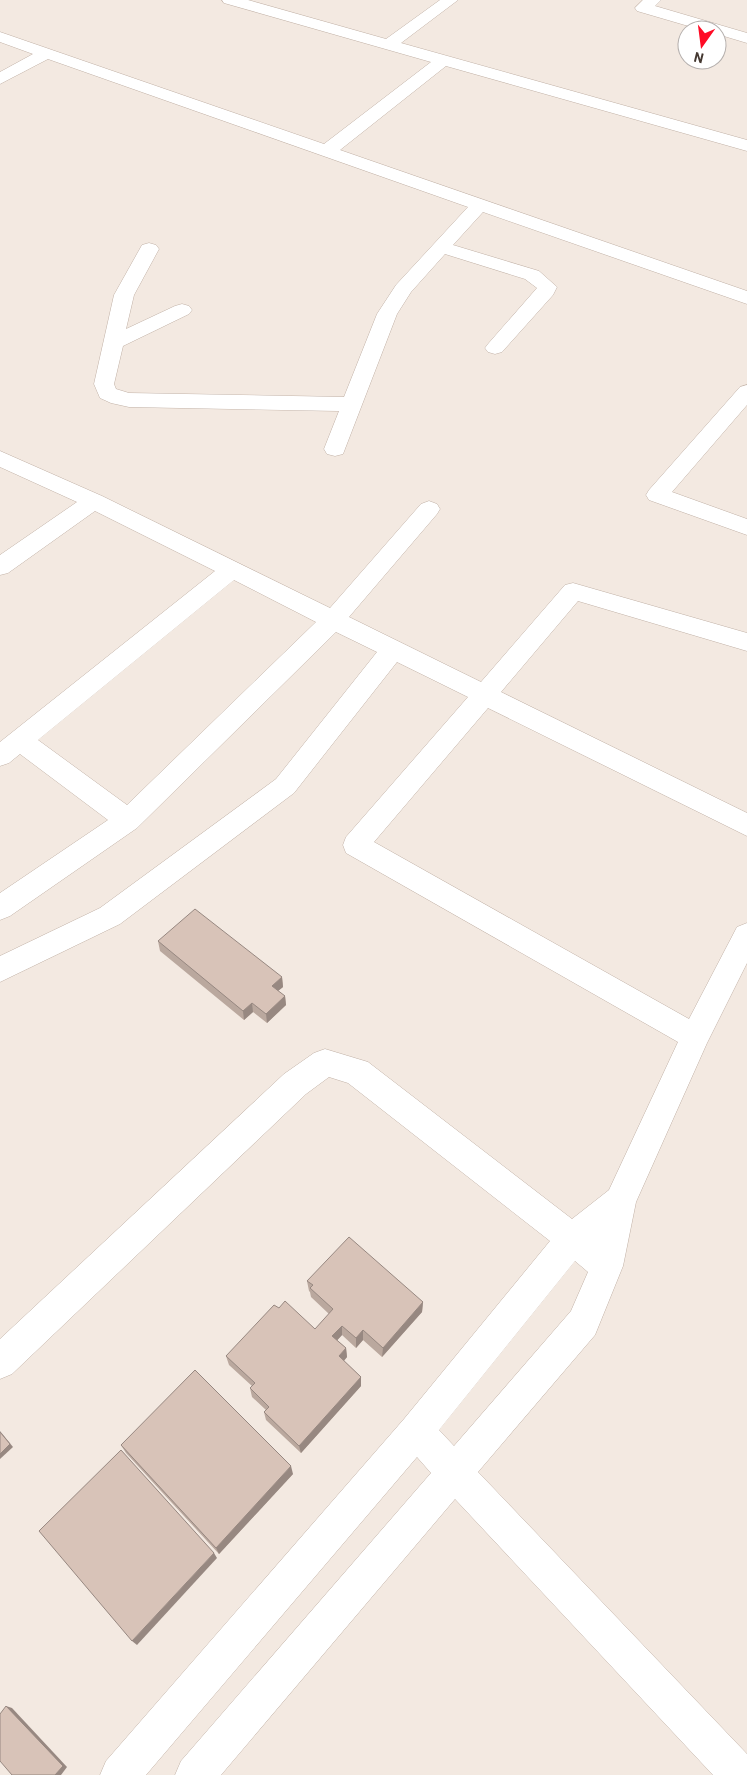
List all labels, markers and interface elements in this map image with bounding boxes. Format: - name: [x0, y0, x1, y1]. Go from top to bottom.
- north arrow: [677, 20, 727, 70]
- text: N: [692, 49, 705, 67]

